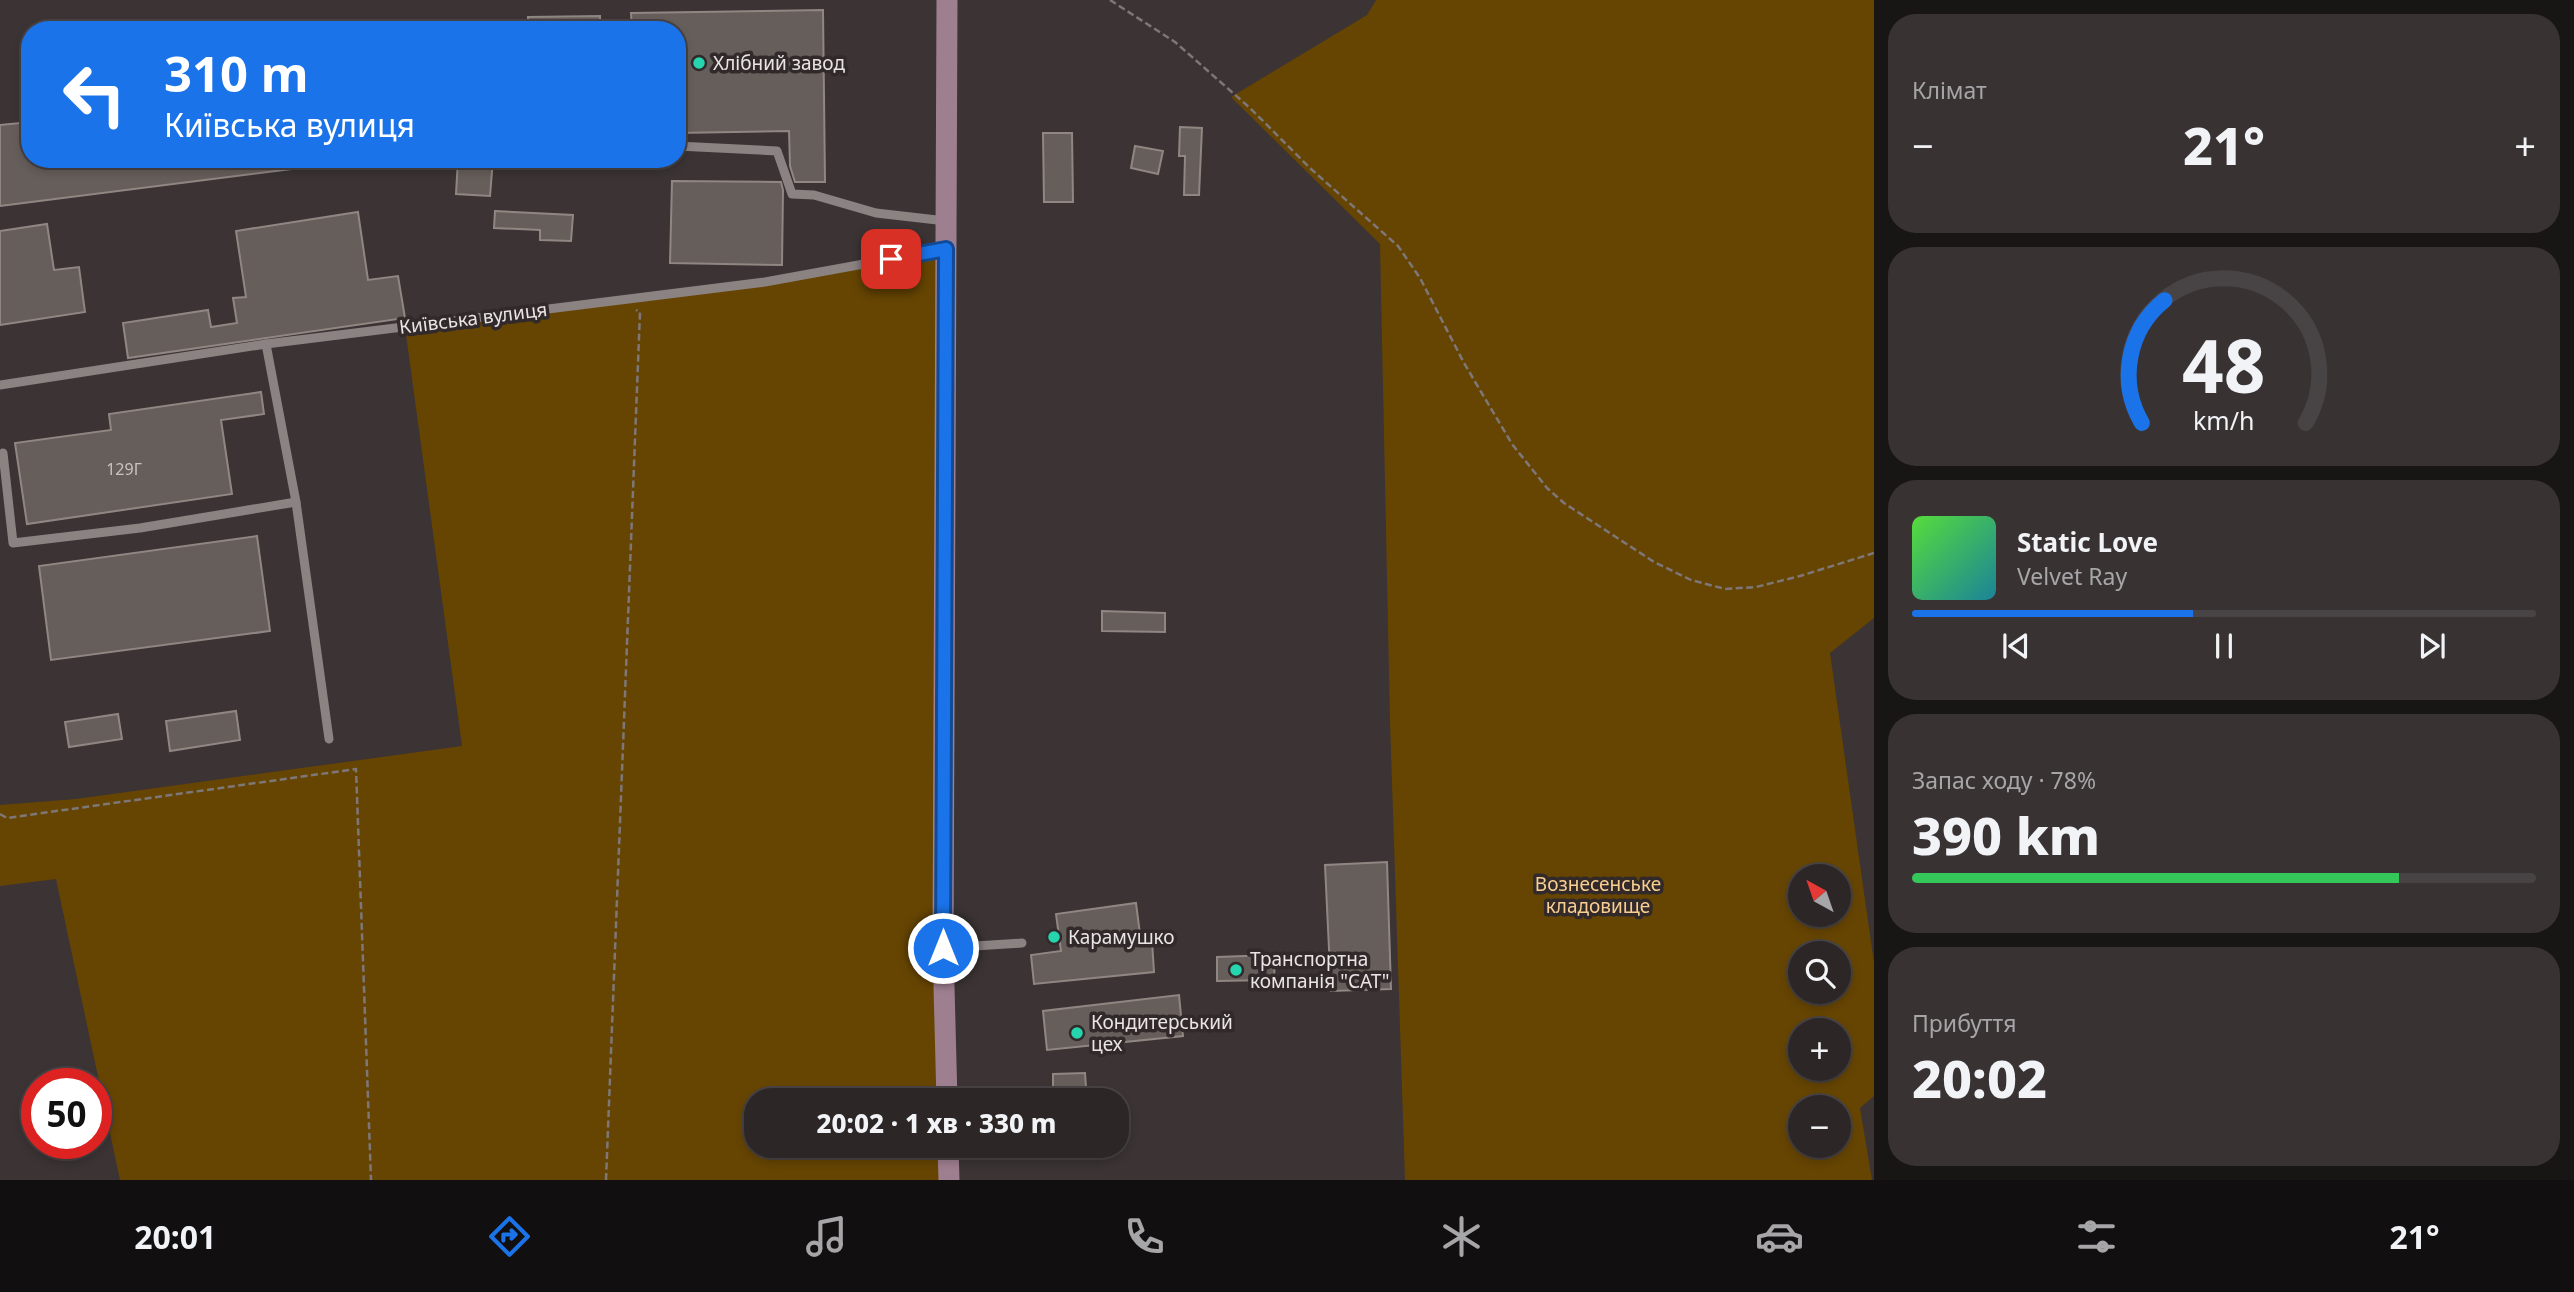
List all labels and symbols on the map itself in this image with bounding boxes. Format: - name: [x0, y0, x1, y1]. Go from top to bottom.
- place label: Хлібний завод: [713, 50, 845, 76]
- marker: Хлібний завод: [691, 55, 707, 71]
- pin: [861, 229, 921, 289]
- street label: Київська вулиця: [397, 296, 549, 340]
- house number: 129Г: [106, 458, 142, 480]
- north arrow: [1788, 864, 1852, 928]
- park label: Вознесенське кладовище: [1535, 871, 1661, 919]
- position arrow: [906, 911, 980, 985]
- place label: Карамушко: [1068, 924, 1175, 950]
- marker: Карамушко: [1046, 929, 1062, 945]
- place label: Транспортна компанія "САТ": [1250, 946, 1390, 994]
- marker: Транспортна компанія "САТ": [1228, 962, 1244, 978]
- place label: Кондитерський цех: [1091, 1009, 1233, 1057]
- marker: Кондитерський цех: [1069, 1025, 1085, 1041]
- speed limit sign: 50: [21, 1068, 112, 1159]

